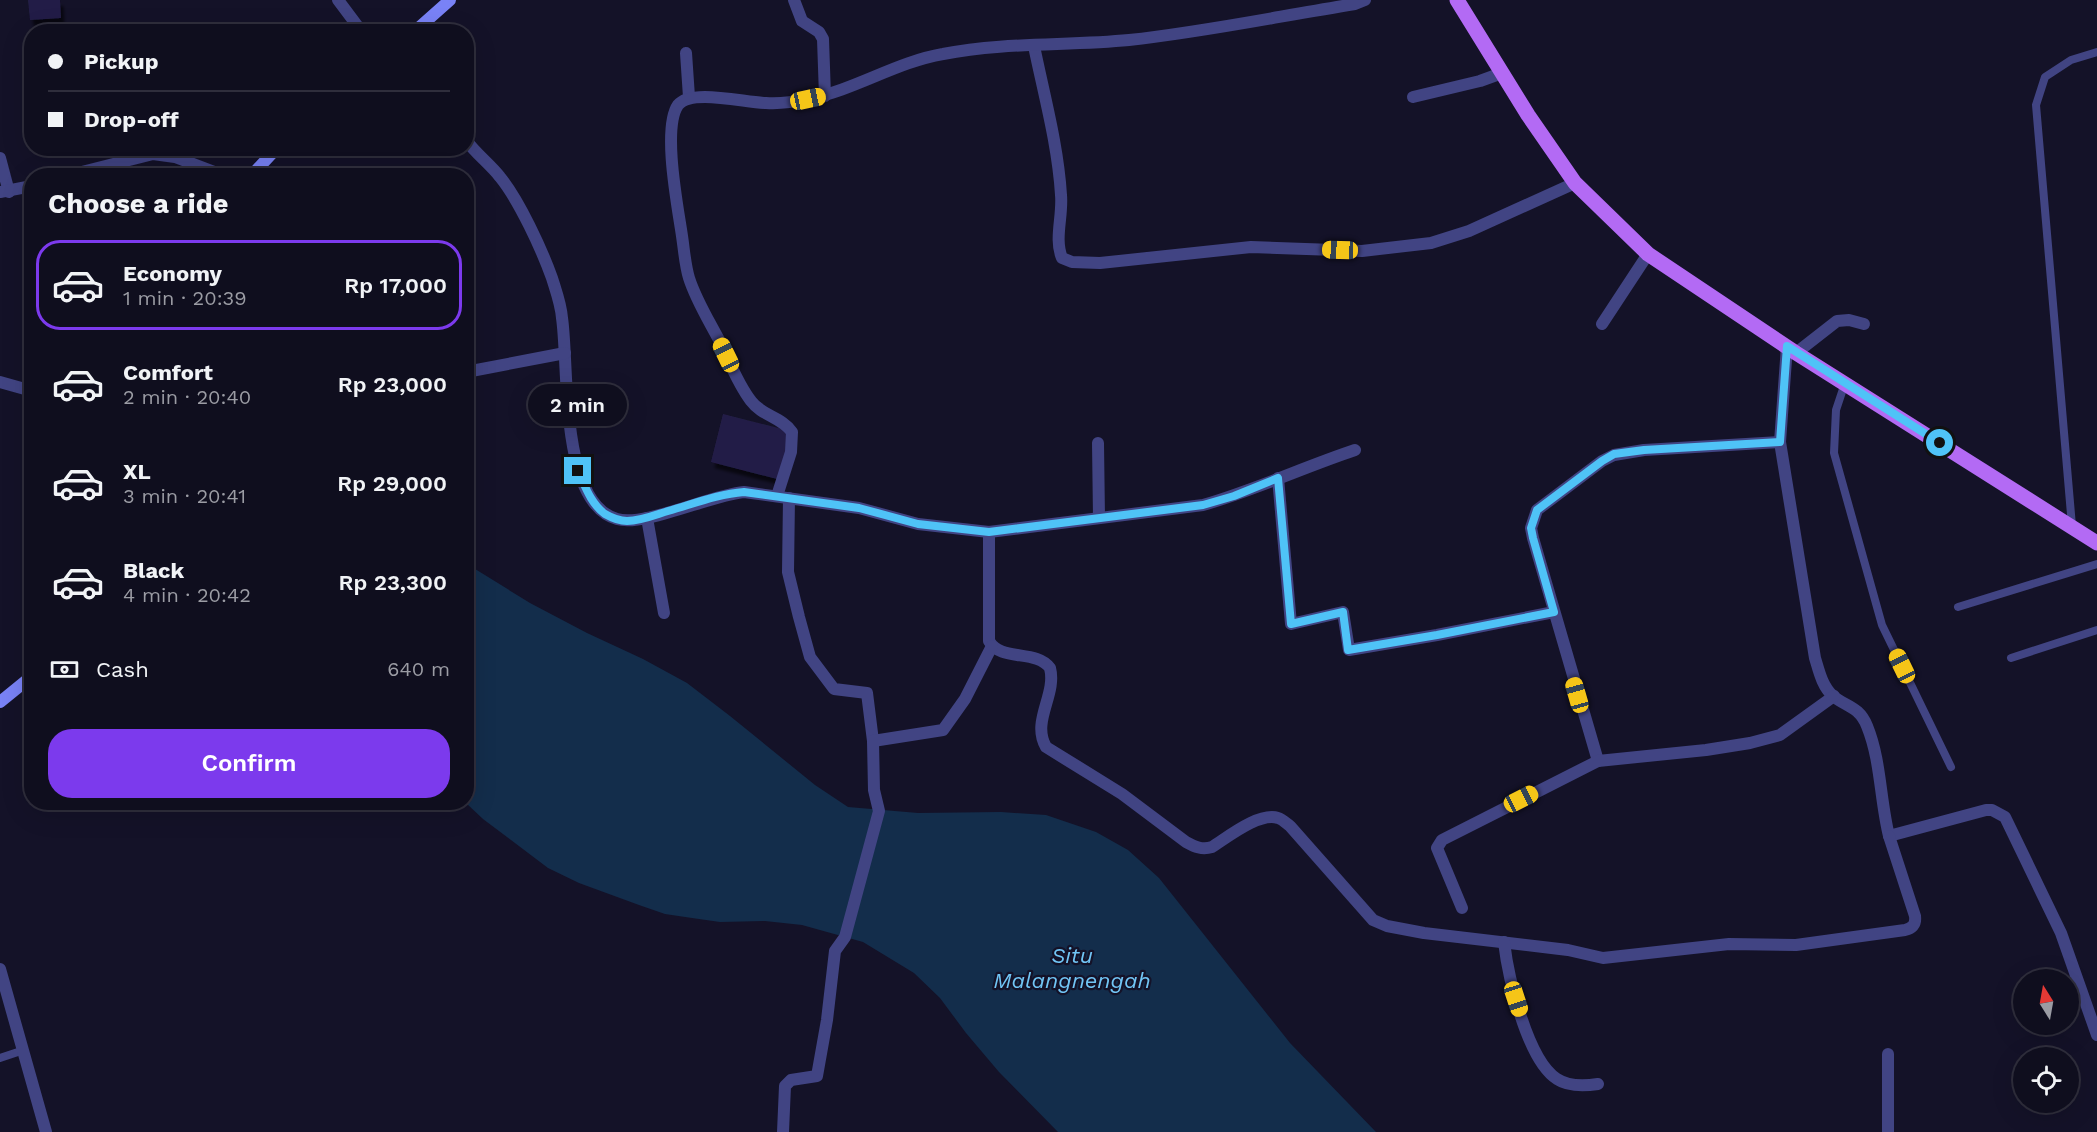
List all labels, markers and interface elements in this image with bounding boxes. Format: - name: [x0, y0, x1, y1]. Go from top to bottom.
- text: Pickup: [84, 49, 159, 74]
- car: [789, 86, 827, 112]
- text: Drop-off: [84, 107, 179, 132]
- text: Choose a ride: [48, 188, 228, 220]
- car: [1322, 240, 1358, 260]
- icon: car: [51, 258, 105, 312]
- text: Economy: [123, 261, 222, 286]
- text: Rp 17,000: [344, 273, 447, 298]
- text: 1 min · 20:39: [123, 286, 247, 310]
- car: [710, 335, 742, 375]
- icon: car: [51, 357, 105, 411]
- text: Comfort: [123, 360, 213, 385]
- text: Rp 23,000: [338, 372, 447, 397]
- callout: 2 min: [528, 384, 628, 426]
- text: 2 min · 20:40: [123, 385, 251, 409]
- text: 2 min: [550, 393, 605, 417]
- route start: [1926, 429, 1953, 456]
- icon: car: [51, 456, 105, 510]
- route end: [564, 457, 591, 484]
- text: XL: [123, 459, 151, 484]
- text: Rp 29,000: [337, 471, 447, 496]
- text: 3 min · 20:41: [123, 484, 246, 508]
- icon: car: [51, 555, 105, 609]
- text: Black: [123, 558, 184, 583]
- text: Rp 23,300: [338, 570, 447, 595]
- text: 4 min · 20:42: [123, 583, 251, 607]
- car: [1886, 646, 1918, 686]
- icon: cash: [48, 653, 81, 686]
- text: Cash: [96, 657, 149, 682]
- text: 640 m: [387, 657, 450, 681]
- car: [1563, 675, 1591, 715]
- button: Confirm: [48, 729, 450, 798]
- car: [1501, 783, 1541, 815]
- water label: Situ Malangnengah: [993, 943, 1151, 993]
- north arrow: [2013, 969, 2079, 1035]
- map controls: [2013, 969, 2079, 1113]
- car: [1502, 979, 1530, 1019]
- button: locate: [2013, 1047, 2079, 1113]

